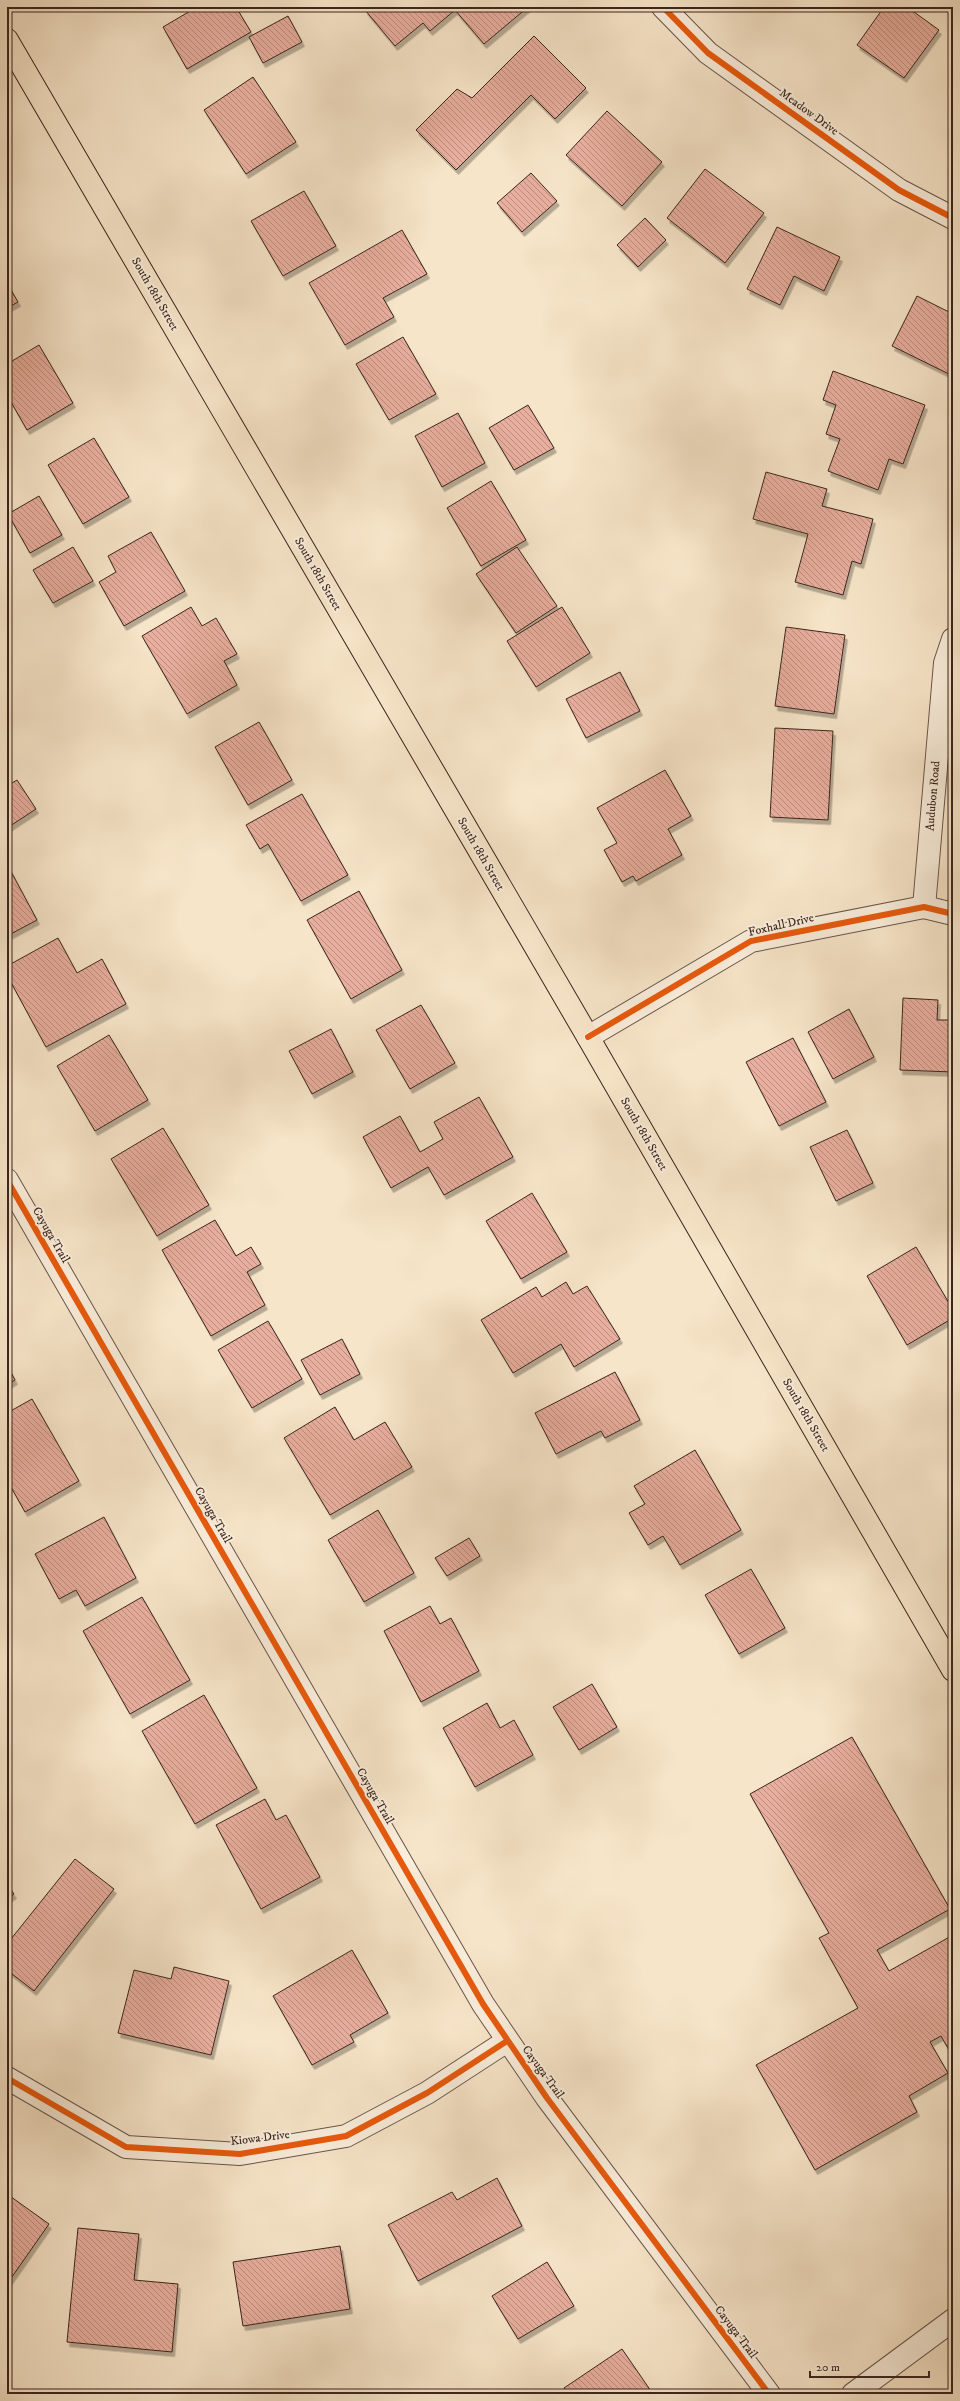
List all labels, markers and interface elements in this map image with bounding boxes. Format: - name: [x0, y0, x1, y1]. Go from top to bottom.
- street label: Meadow Drive: [776, 85, 842, 139]
- street label: South 18th Street: [128, 255, 182, 333]
- street label: South 18th Street: [291, 535, 345, 613]
- street label: Audubon Road: [922, 760, 944, 832]
- street label: South 18th Street: [454, 815, 508, 893]
- street label: Foxhall Drive: [747, 910, 815, 940]
- street label: South 18th Street: [617, 1095, 671, 1173]
- street label: Cayuga Trail: [29, 1204, 73, 1266]
- street label: South 18th Street: [779, 1376, 833, 1454]
- street label: Cayuga Trail: [191, 1484, 235, 1546]
- street label: Cayuga Trail: [353, 1765, 397, 1827]
- street label: Cayuga Trail: [519, 2042, 568, 2102]
- street label: Kiowa Drive: [230, 2127, 290, 2149]
- street label: Cayuga Trail: [711, 2303, 761, 2362]
- scale bar: [810, 2353, 929, 2379]
- text: 20 m: [816, 2360, 840, 2375]

